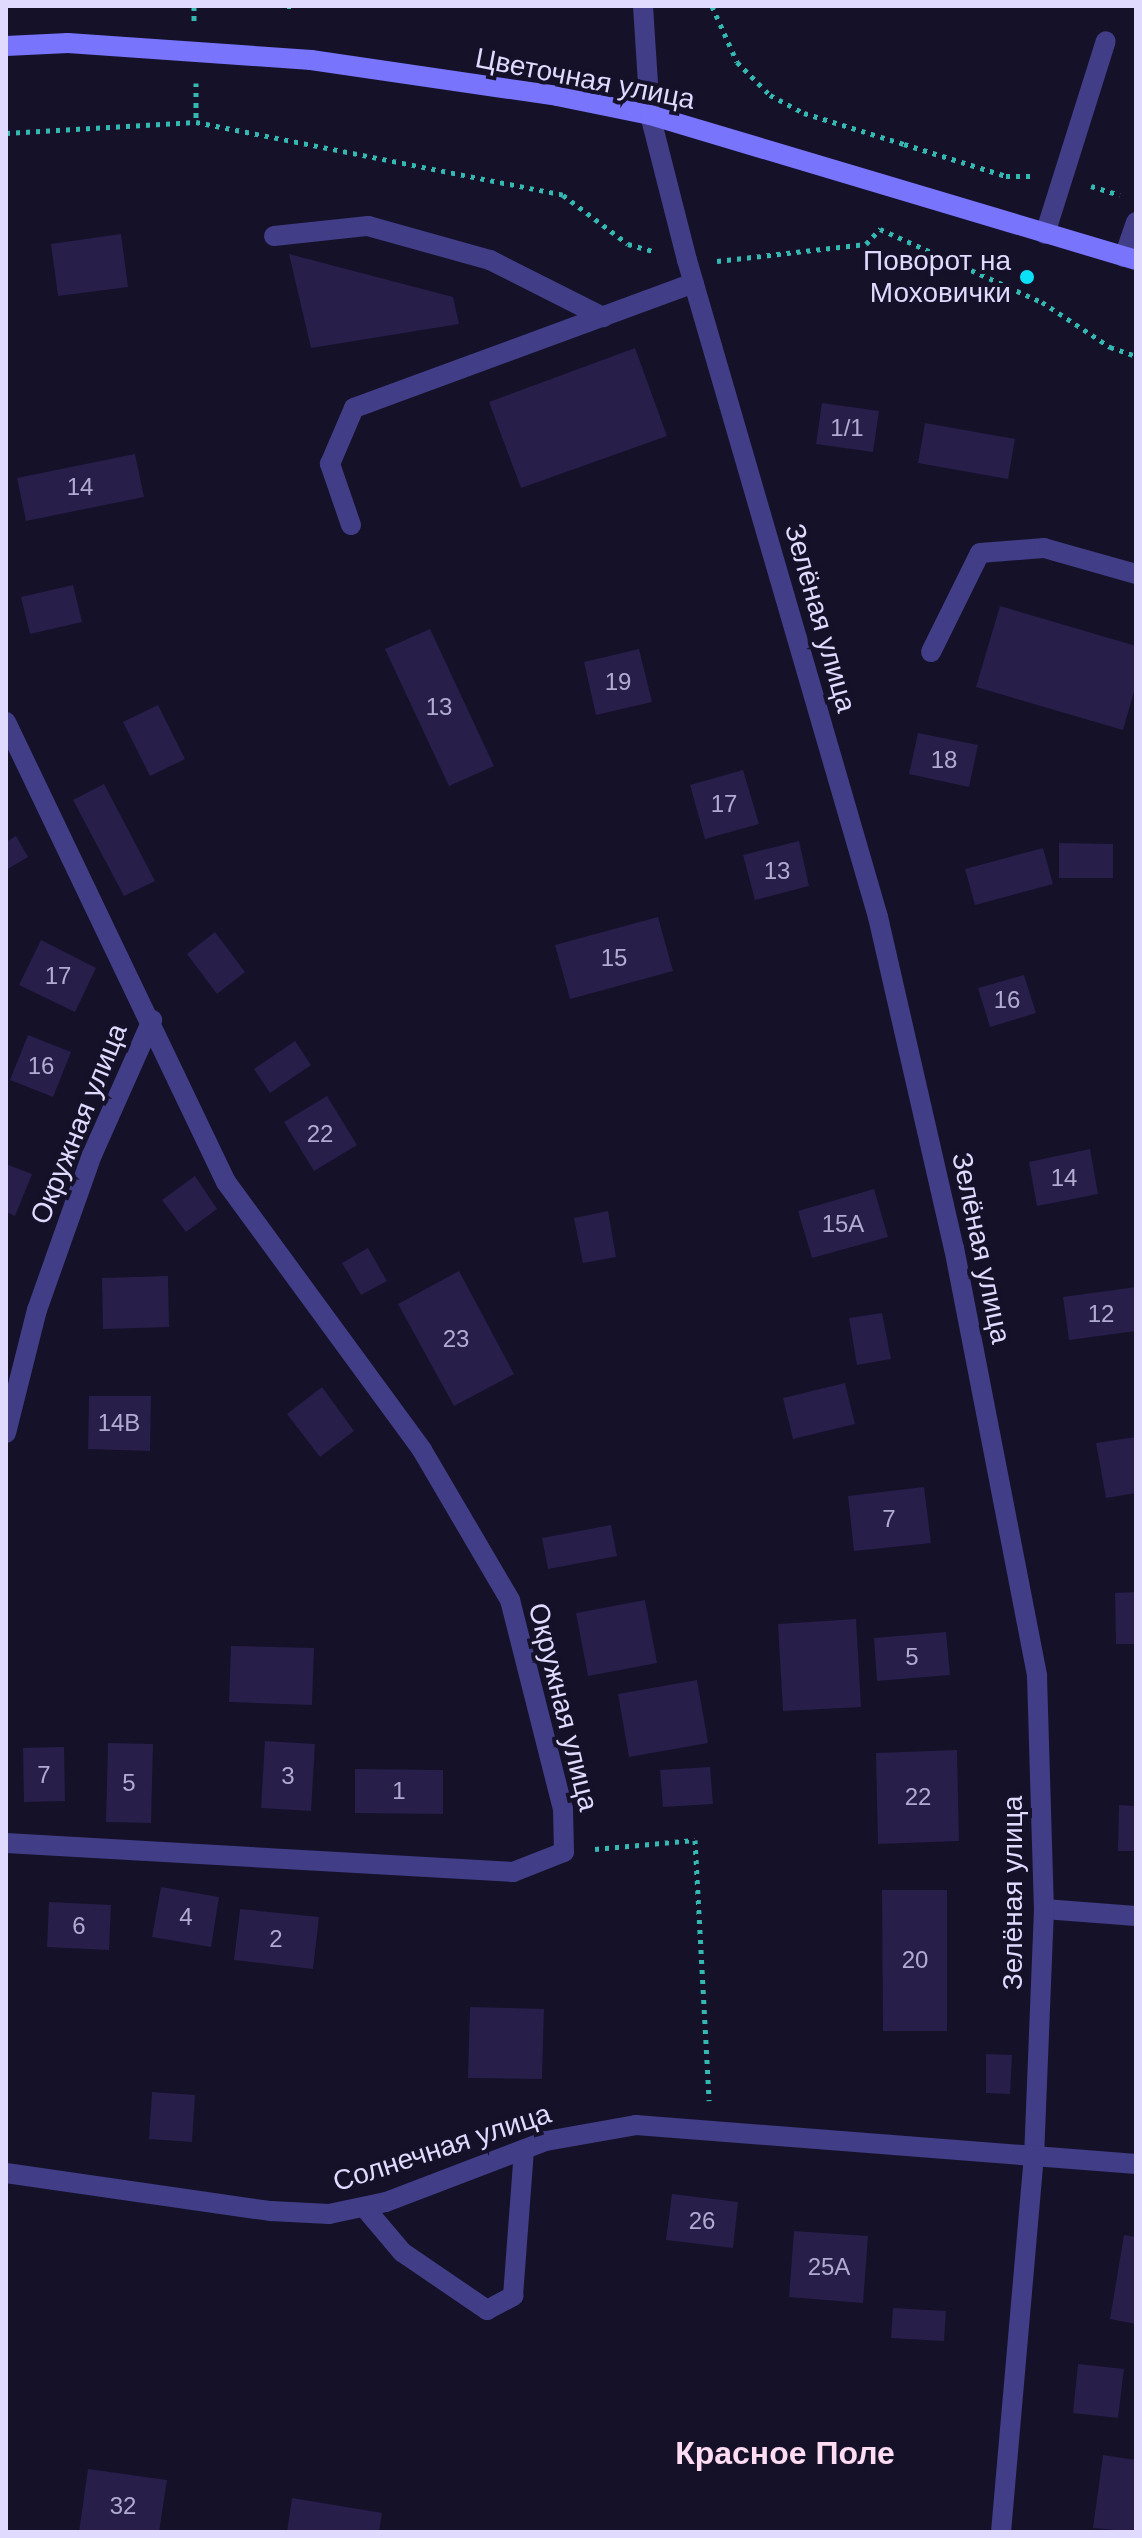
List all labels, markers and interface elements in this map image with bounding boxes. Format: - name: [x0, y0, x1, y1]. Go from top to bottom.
- street label: Цветочная улица: [472, 41, 698, 117]
- place label: Поворот на Моховички: [863, 244, 1011, 310]
- marker: Поворот на Моховички: [1018, 268, 1036, 286]
- house number: 1/1: [830, 414, 864, 442]
- house number: 14: [67, 473, 93, 501]
- street label: Зелёная улица: [777, 520, 863, 716]
- house number: 19: [605, 668, 631, 696]
- house number: 13: [426, 693, 452, 721]
- house number: 18: [931, 746, 957, 774]
- house number: 17: [711, 790, 737, 818]
- house number: 13: [764, 857, 790, 885]
- house number: 15: [601, 944, 627, 972]
- house number: 17: [45, 962, 71, 990]
- house number: 16: [994, 986, 1020, 1014]
- street label: Окружная улица: [23, 1019, 135, 1229]
- house number: 16: [28, 1052, 54, 1080]
- house number: 22: [307, 1120, 333, 1148]
- street label: Зелёная улица: [944, 1149, 1018, 1347]
- house number: 14: [1051, 1164, 1077, 1192]
- house number: 15А: [822, 1210, 864, 1238]
- house number: 12: [1088, 1300, 1114, 1328]
- house number: 23: [443, 1325, 469, 1353]
- house number: 14В: [98, 1409, 140, 1437]
- house number: 7: [882, 1505, 896, 1533]
- street label: Окружная улица: [521, 1599, 605, 1815]
- house number: 5: [905, 1643, 919, 1671]
- house number: 7: [37, 1761, 51, 1789]
- house number: 3: [281, 1762, 295, 1790]
- house number: 5: [122, 1769, 136, 1797]
- house number: 1: [392, 1777, 406, 1805]
- house number: 22: [905, 1783, 931, 1811]
- street label: Зелёная улица: [996, 1796, 1030, 1990]
- house number: 4: [179, 1903, 193, 1931]
- house number: 6: [72, 1912, 86, 1940]
- house number: 2: [269, 1925, 283, 1953]
- house number: 20: [902, 1946, 928, 1974]
- street label: Солнечная улица: [329, 2097, 555, 2199]
- house number: 26: [689, 2207, 715, 2235]
- house number: 25А: [808, 2253, 850, 2281]
- district label: Красное Поле: [675, 2434, 895, 2472]
- house number: 32: [110, 2492, 136, 2520]

